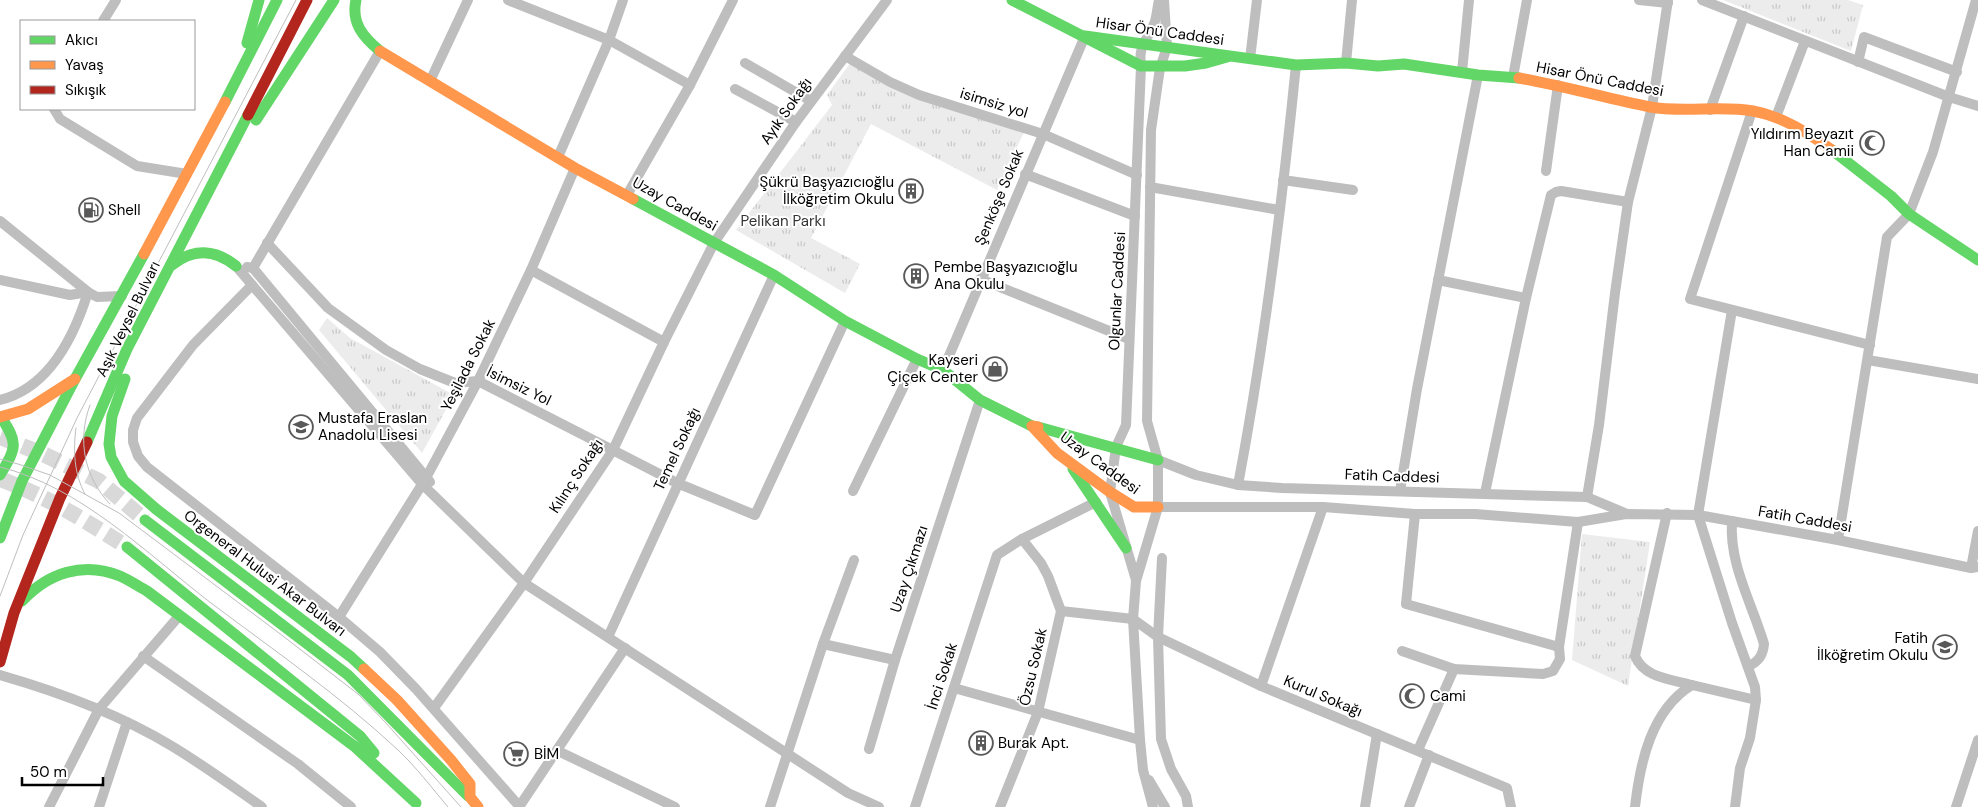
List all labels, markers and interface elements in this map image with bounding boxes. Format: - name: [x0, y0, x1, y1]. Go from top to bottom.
- street label: Hisar Önü Caddesi: [1095, 12, 1225, 50]
- legend: [20, 20, 195, 110]
- text: Akıcı: [65, 30, 98, 50]
- text: Yavaş: [65, 55, 104, 75]
- street label: Hisar Önü Caddesi: [1535, 57, 1665, 101]
- street label: Ayık Sokağı: [756, 74, 816, 148]
- text: Sıkışık: [65, 80, 107, 100]
- street label: isimsiz yol: [958, 83, 1030, 123]
- place label: Yıldırım Beyazıt Han Camii: [1751, 124, 1854, 161]
- mosque icon: Yıldırım Beyazıt Han Camii: [1859, 130, 1885, 156]
- street label: Şenköşe Sokak: [970, 145, 1028, 248]
- street label: Uzay Caddesi: [629, 172, 721, 236]
- place label: Şükrü Başyazıcıoğlu İlköğretim Okulu: [760, 172, 894, 209]
- building icon: Şükrü Başyazıcıoğlu İlköğretim Okulu: [898, 178, 924, 204]
- fuel station icon: Shell: [78, 197, 104, 223]
- place label: Shell: [108, 200, 141, 220]
- park label: Pelikan Parkı: [741, 211, 825, 231]
- street label: Olgunlar Caddesi: [1104, 231, 1130, 351]
- place label: Pembe Başyazıcıoğlu Ana Okulu: [934, 257, 1078, 294]
- street label: Aşık Veysel Bulvarı: [91, 258, 165, 380]
- building icon: Pembe Başyazıcıoğlu Ana Okulu: [903, 263, 929, 289]
- street label: Yeşilada Sokak: [436, 315, 500, 415]
- place label: Kayseri Çiçek Center: [887, 350, 978, 387]
- shop icon: Kayseri Çiçek Center: [982, 356, 1008, 382]
- street label: İsimsiz Yol: [483, 362, 555, 410]
- street label: Temel Sokağı: [649, 404, 705, 494]
- place label: Mustafa Eraslan Anadolu Lisesi: [318, 408, 427, 445]
- school or university icon: Mustafa Eraslan Anadolu Lisesi: [288, 414, 314, 440]
- street label: Uzay Caddesi: [1056, 427, 1144, 499]
- street label: Kılınç Sokağı: [544, 435, 608, 517]
- street label: Fatih Caddesi: [1344, 464, 1440, 488]
- street label: Fatih Caddesi: [1757, 501, 1853, 537]
- street label: Orgeneral Hulusi Akar Bulvarı: [180, 505, 350, 641]
- street label: Uzay Çıkmazı: [886, 523, 932, 615]
- street label: Özsu Sokak: [1014, 626, 1052, 708]
- place label: Fatih İlköğretim Okulu: [1817, 628, 1928, 665]
- school or university icon: Fatih İlköğretim Okulu: [1932, 634, 1958, 660]
- street label: İnci Sokak: [922, 640, 962, 712]
- street label: Kurul Sokağı: [1281, 670, 1365, 722]
- mosque icon: Cami: [1399, 683, 1425, 709]
- place label: Cami: [1430, 686, 1466, 706]
- building icon: Burak Apt.: [968, 730, 994, 756]
- place label: Burak Apt.: [998, 733, 1069, 753]
- supermarket icon: BİM: [503, 741, 529, 767]
- place label: BİM: [534, 744, 559, 764]
- scale bar: [22, 754, 104, 786]
- text: 50 m: [30, 762, 67, 782]

